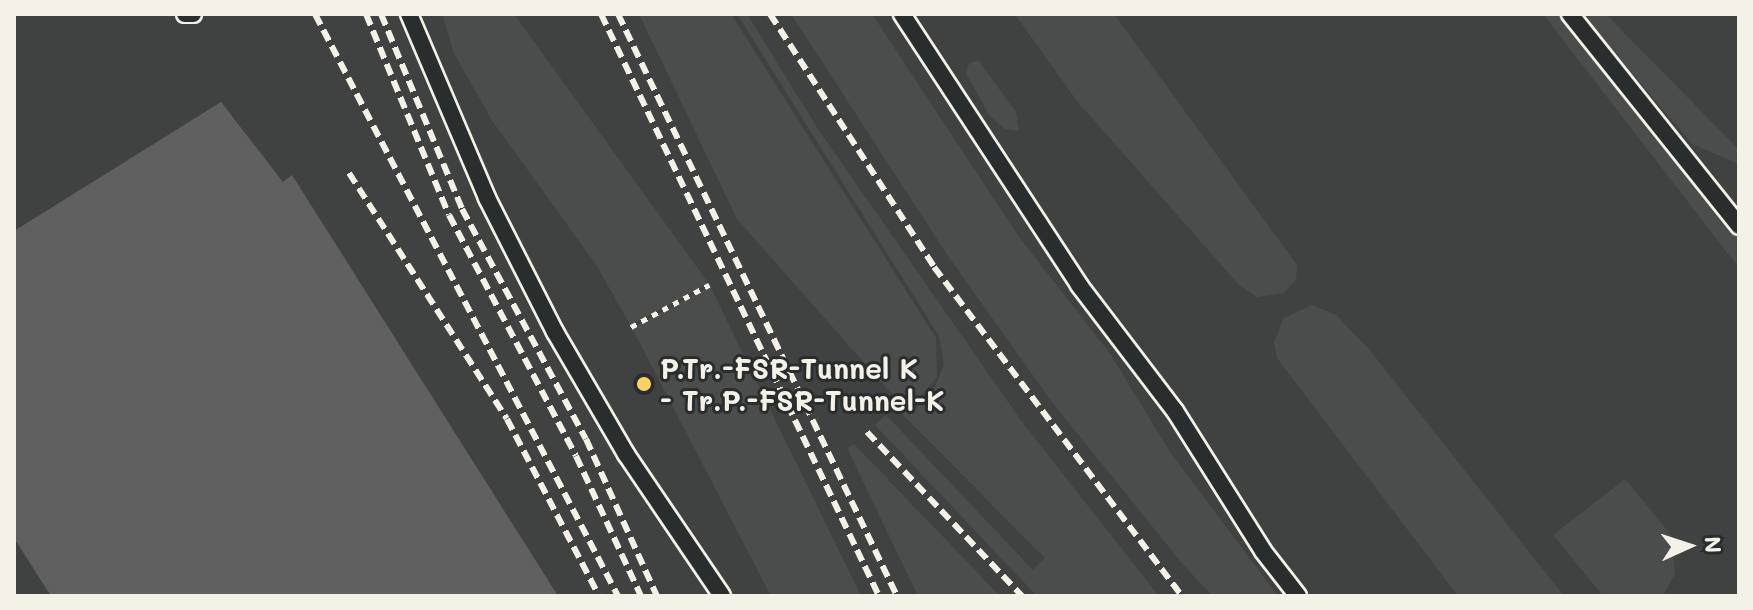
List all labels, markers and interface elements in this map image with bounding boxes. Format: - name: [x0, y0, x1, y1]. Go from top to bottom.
- place label: P.Tr.-FSR-Tunnel K - Tr.P.-FSR-Tunnel-K: [660, 351, 944, 417]
- marker: P.Tr.-FSR-Tunnel K - Tr.P.-FSR-Tunnel-K: [635, 375, 653, 393]
- north arrow: [1649, 506, 1729, 586]
- text: N: [1699, 536, 1728, 554]

